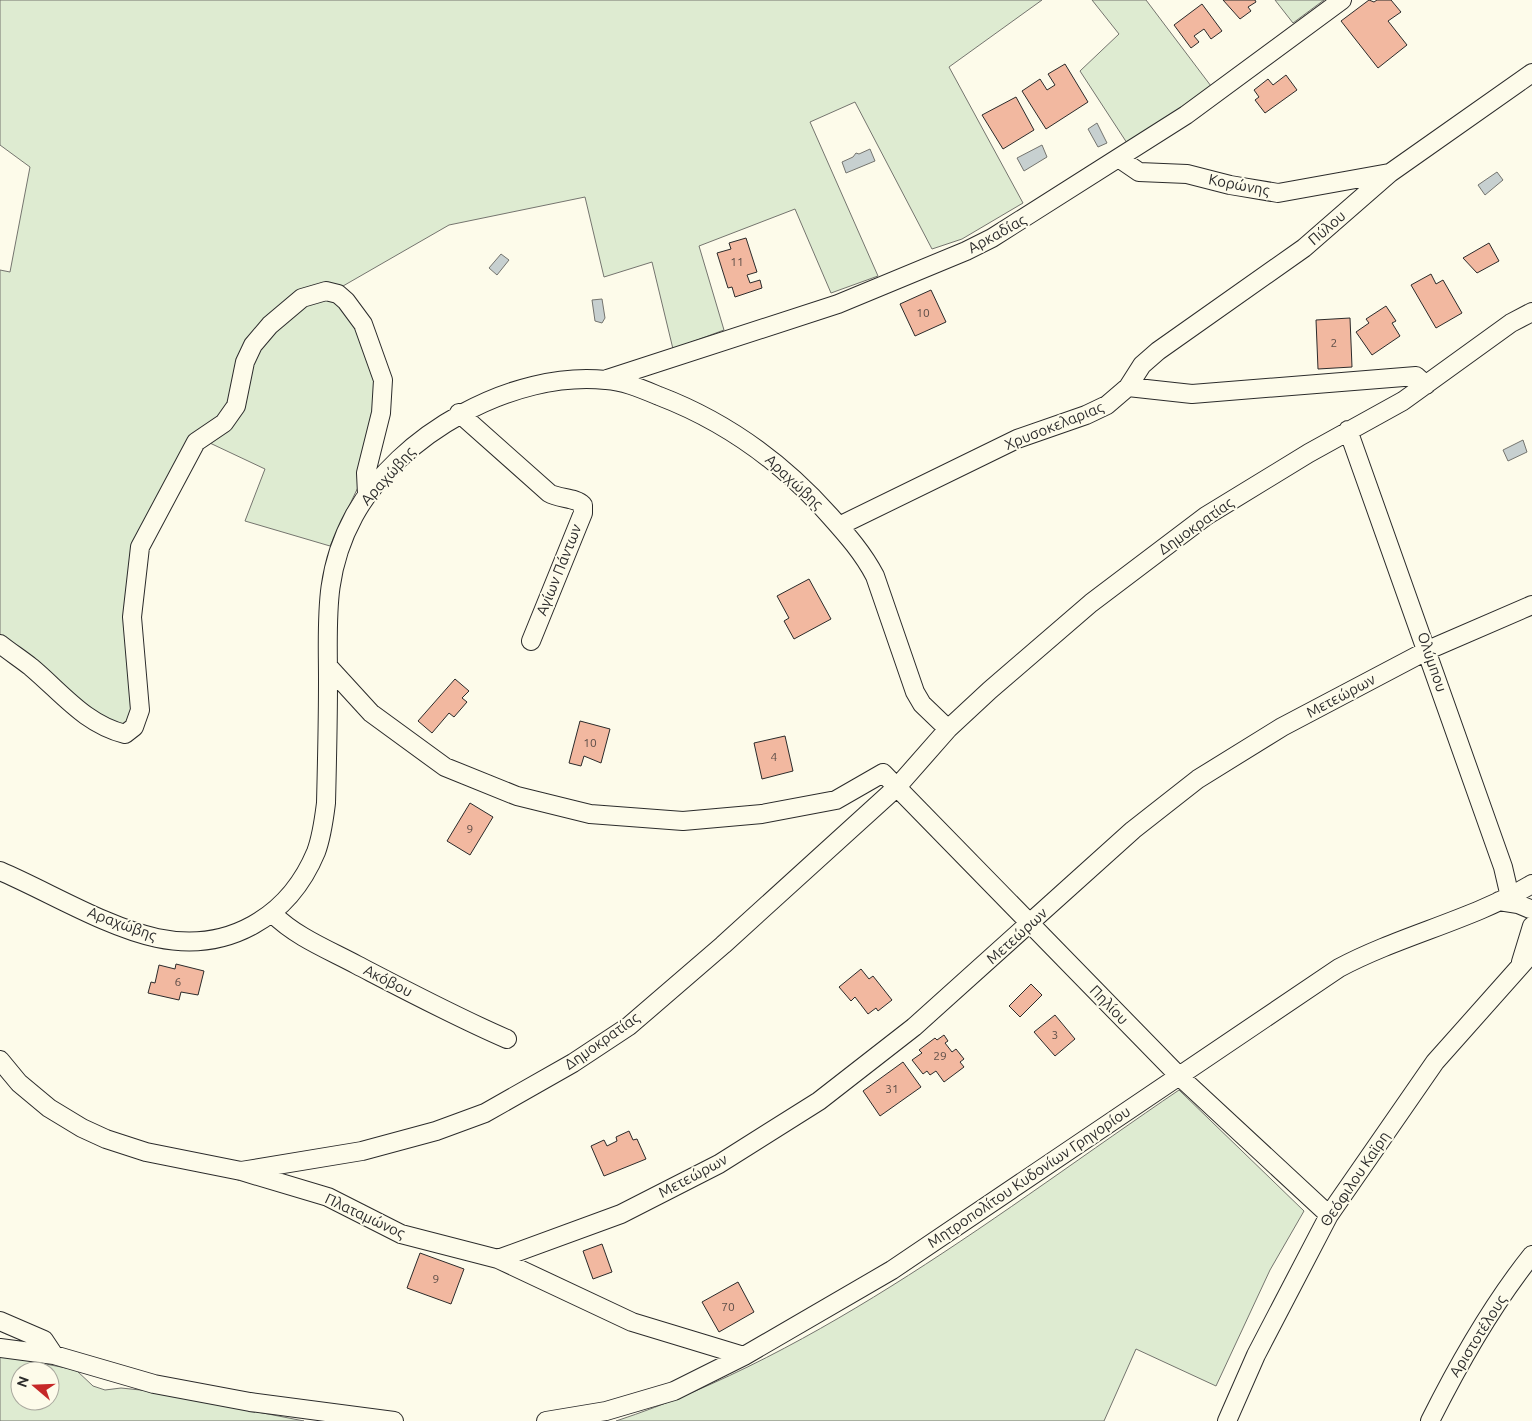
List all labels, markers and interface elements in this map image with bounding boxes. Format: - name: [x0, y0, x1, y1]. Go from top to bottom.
- street label: Κορώνης: [1207, 170, 1271, 199]
- street label: Πύλου: [1305, 207, 1349, 248]
- street label: Αρκαδίας: [965, 211, 1029, 256]
- house number: 11: [730, 255, 744, 268]
- house number: 10: [916, 306, 930, 319]
- house number: 2: [1331, 336, 1337, 349]
- street label: Χρυσοκελαριας: [1002, 398, 1106, 453]
- street label: Αραχώβης: [357, 443, 418, 508]
- street label: Αραχώβης: [762, 451, 827, 513]
- street label: Δημοκρατίας: [1155, 493, 1236, 558]
- street label: Αγίων Πάντων: [532, 522, 585, 618]
- street label: Ολύμπου: [1414, 630, 1451, 694]
- street label: Μετεώρων: [1303, 670, 1378, 721]
- house number: 10: [583, 736, 597, 749]
- house number: 4: [771, 750, 778, 763]
- house number: 9: [467, 822, 473, 835]
- street label: Αραχώβης: [85, 903, 159, 944]
- street label: Μετεώρων: [983, 904, 1050, 967]
- street label: Ακόβου: [361, 961, 415, 1000]
- house number: 6: [175, 975, 182, 988]
- street label: Πηλίου: [1087, 982, 1132, 1028]
- street label: Δημοκρατίας: [561, 1008, 642, 1073]
- house number: 3: [1052, 1028, 1058, 1041]
- house number: 29: [933, 1049, 947, 1062]
- house number: 31: [885, 1082, 899, 1095]
- street label: Μητροπολίτου Κυδονίων Γρηγορίου: [924, 1102, 1133, 1251]
- street label: Θεόφιλου Καϊρη: [1316, 1128, 1393, 1229]
- street label: Μετεώρων: [655, 1150, 730, 1201]
- street label: Πλαταμώνος: [323, 1190, 408, 1242]
- house number: 9: [433, 1272, 439, 1285]
- street label: Αριστοτέλους: [1446, 1292, 1510, 1380]
- house number: 70: [721, 1300, 735, 1313]
- north arrow: [10, 1361, 60, 1411]
- text: N: [13, 1374, 32, 1389]

